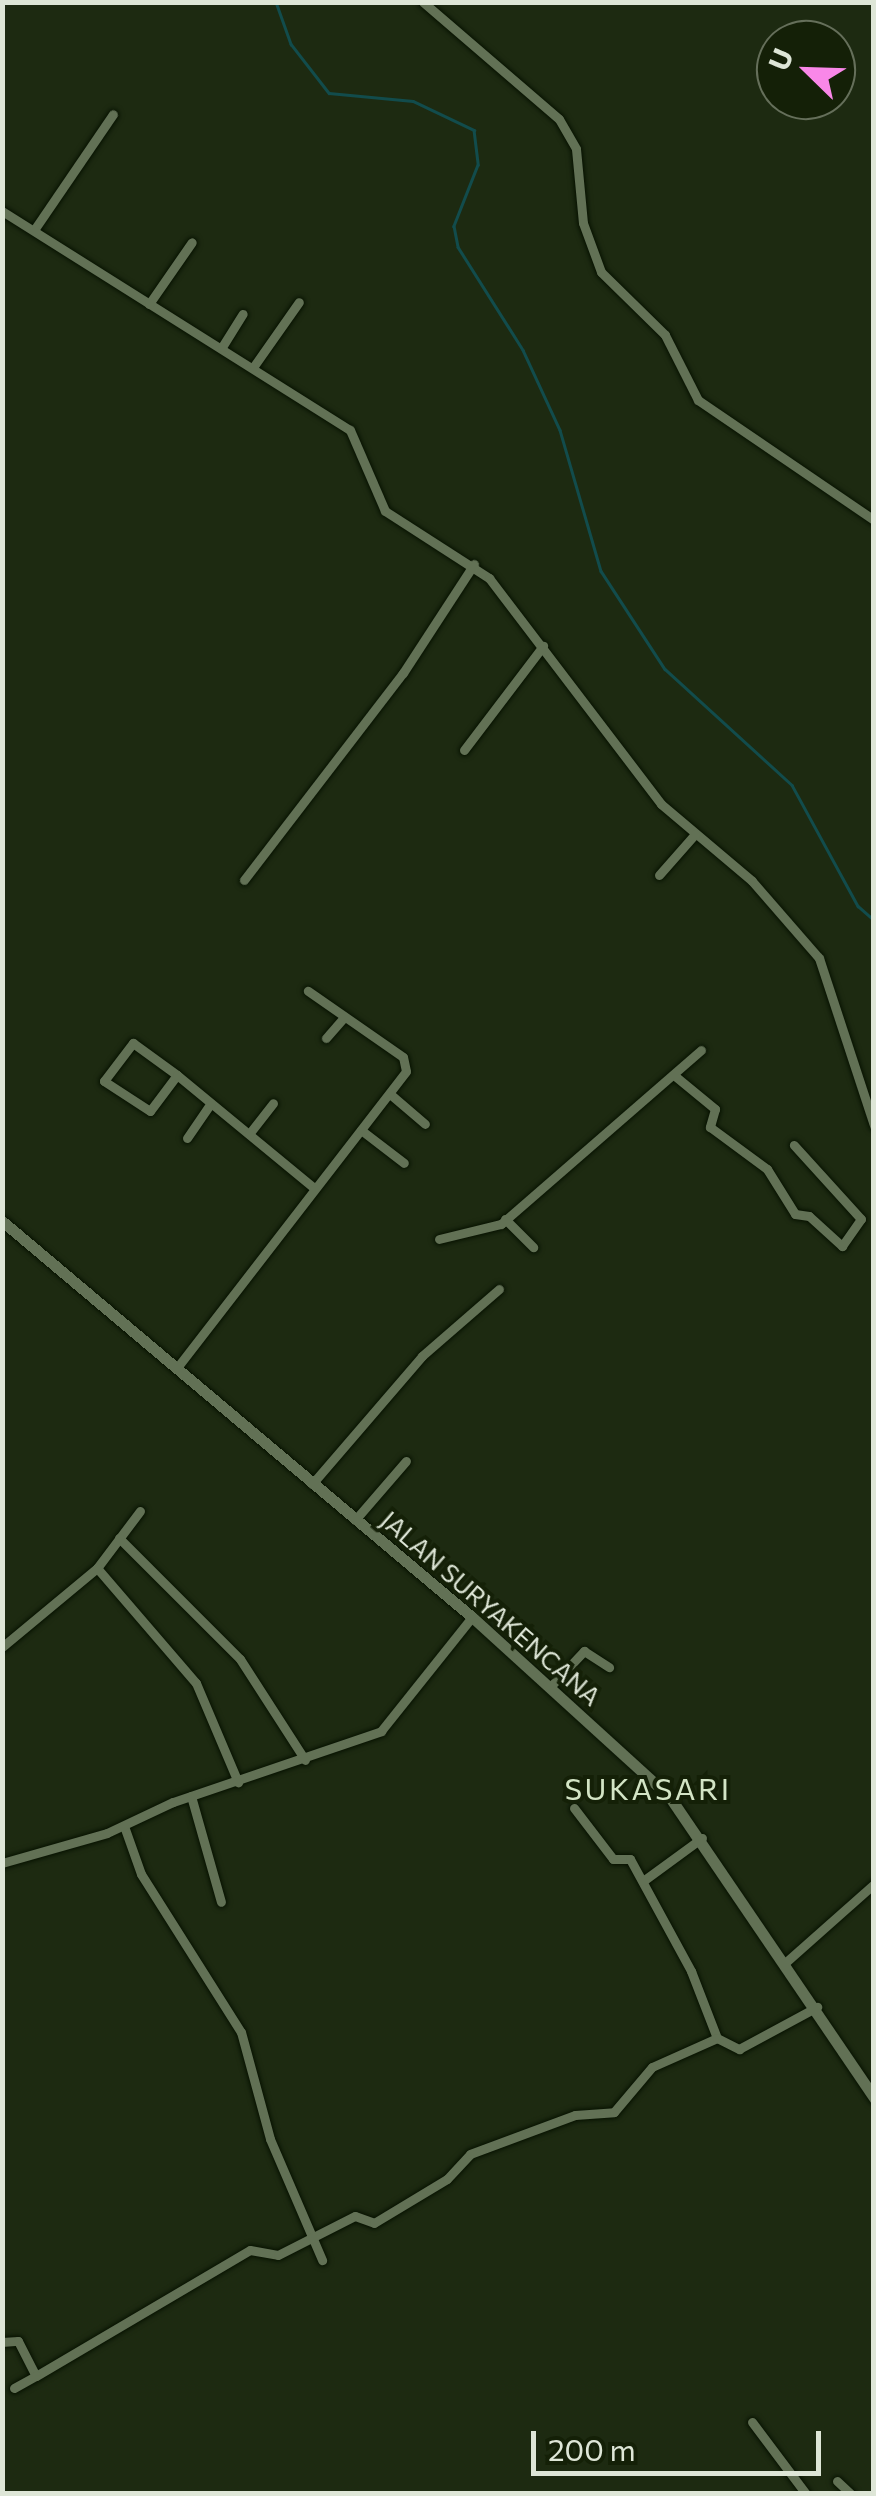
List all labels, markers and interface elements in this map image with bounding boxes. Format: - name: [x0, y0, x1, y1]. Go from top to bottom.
- north arrow: [756, 20, 856, 120]
- text: U: [761, 43, 800, 75]
- street label: JALAN SURYAKENCANA: [375, 1504, 607, 1712]
- district label: SUKASARI: [564, 1770, 732, 1806]
- scale bar: [536, 2411, 826, 2473]
- text: 200 m: [548, 2430, 636, 2467]

